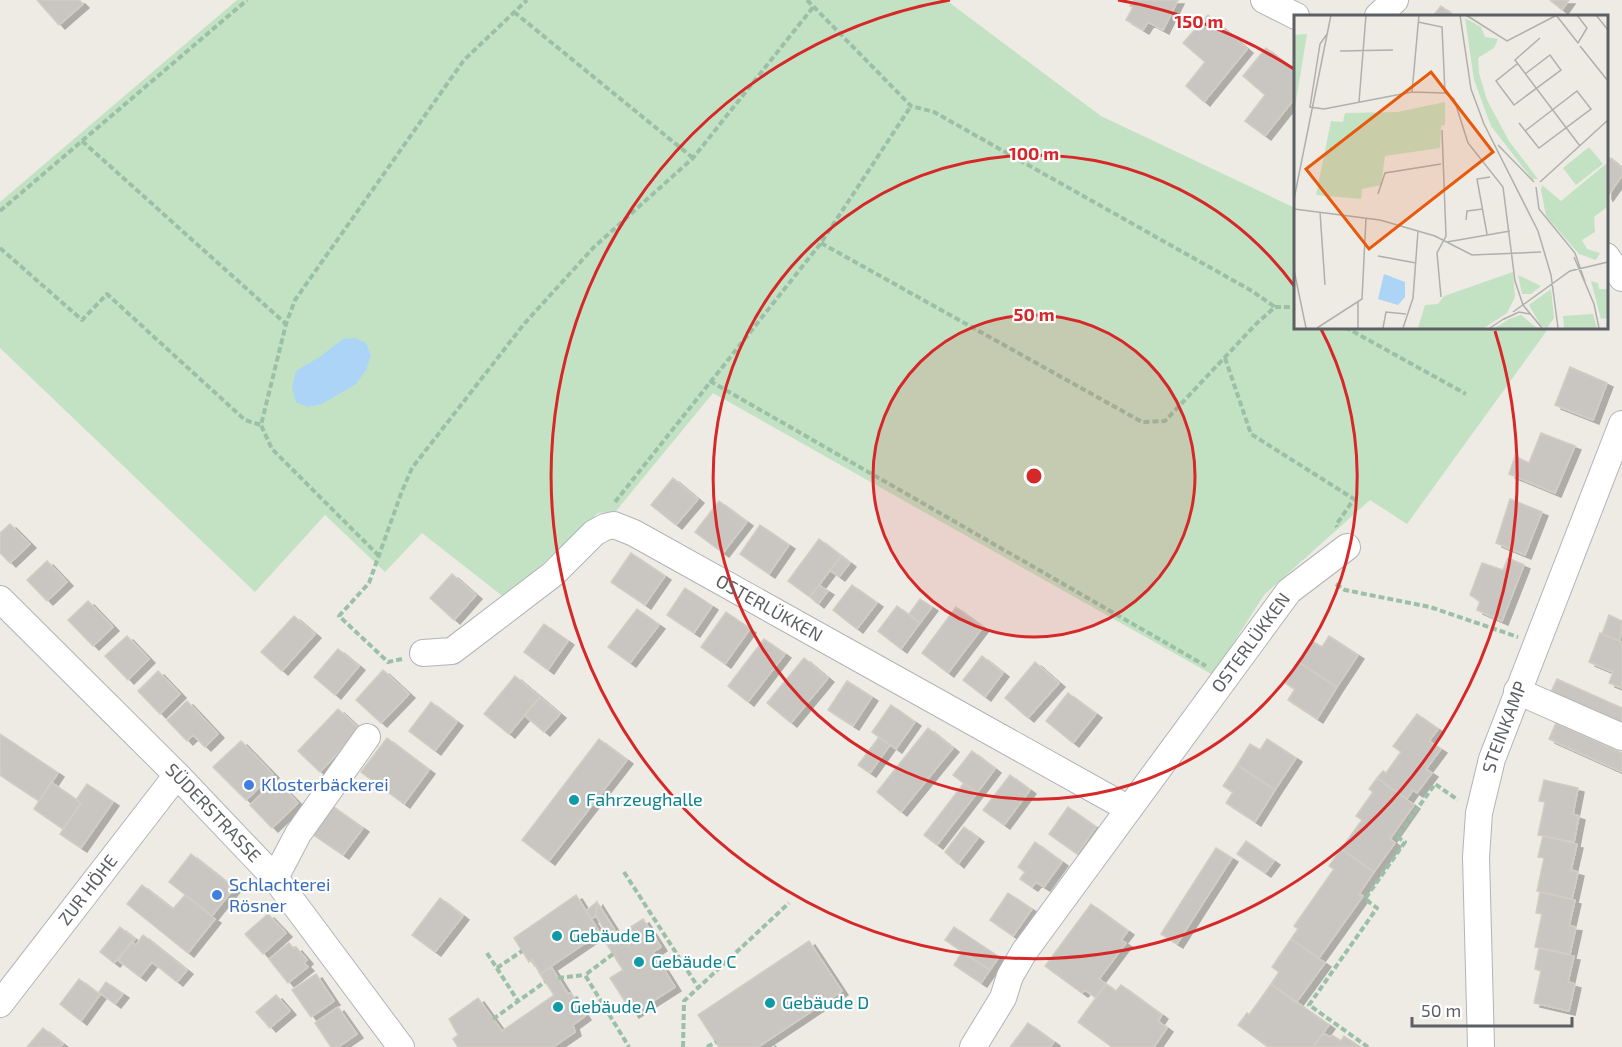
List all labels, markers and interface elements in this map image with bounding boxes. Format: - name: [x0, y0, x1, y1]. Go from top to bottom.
- text: 150 m: [1175, 10, 1223, 32]
- inset map: [1294, 15, 1607, 328]
- text: 100 m: [1009, 142, 1059, 164]
- text: 50 m: [1013, 303, 1055, 325]
- centre of rings: [1024, 466, 1044, 486]
- street label: OSTERLÜKKEN: [712, 569, 827, 646]
- street label: OSTERLÜKKEN: [1206, 588, 1294, 696]
- street label: STEINKAMP: [1477, 678, 1531, 775]
- street label: SÜDERSTRASSE: [162, 758, 266, 866]
- place label: Klosterbäckerei: [261, 773, 389, 795]
- marker: Klosterbäckerei: [242, 778, 256, 792]
- place label: Fahrzeughalle: [586, 788, 703, 810]
- marker: Fahrzeughalle: [567, 793, 581, 807]
- street label: ZUR HÖHE: [53, 850, 122, 929]
- place label: Schlachterei Rösner: [229, 873, 330, 916]
- marker: Schlachterei Rösner: [210, 888, 224, 902]
- place label: Gebäude B: [569, 924, 656, 946]
- marker: Gebäude B: [550, 929, 564, 943]
- place label: Gebäude C: [651, 950, 737, 972]
- marker: Gebäude C: [632, 955, 646, 969]
- scale bar: [1412, 990, 1572, 1028]
- place label: Gebäude D: [782, 991, 869, 1013]
- place label: Gebäude A: [570, 995, 657, 1017]
- marker: Gebäude D: [763, 996, 777, 1010]
- text: 50 m: [1421, 999, 1461, 1021]
- marker: Gebäude A: [551, 1000, 565, 1014]

